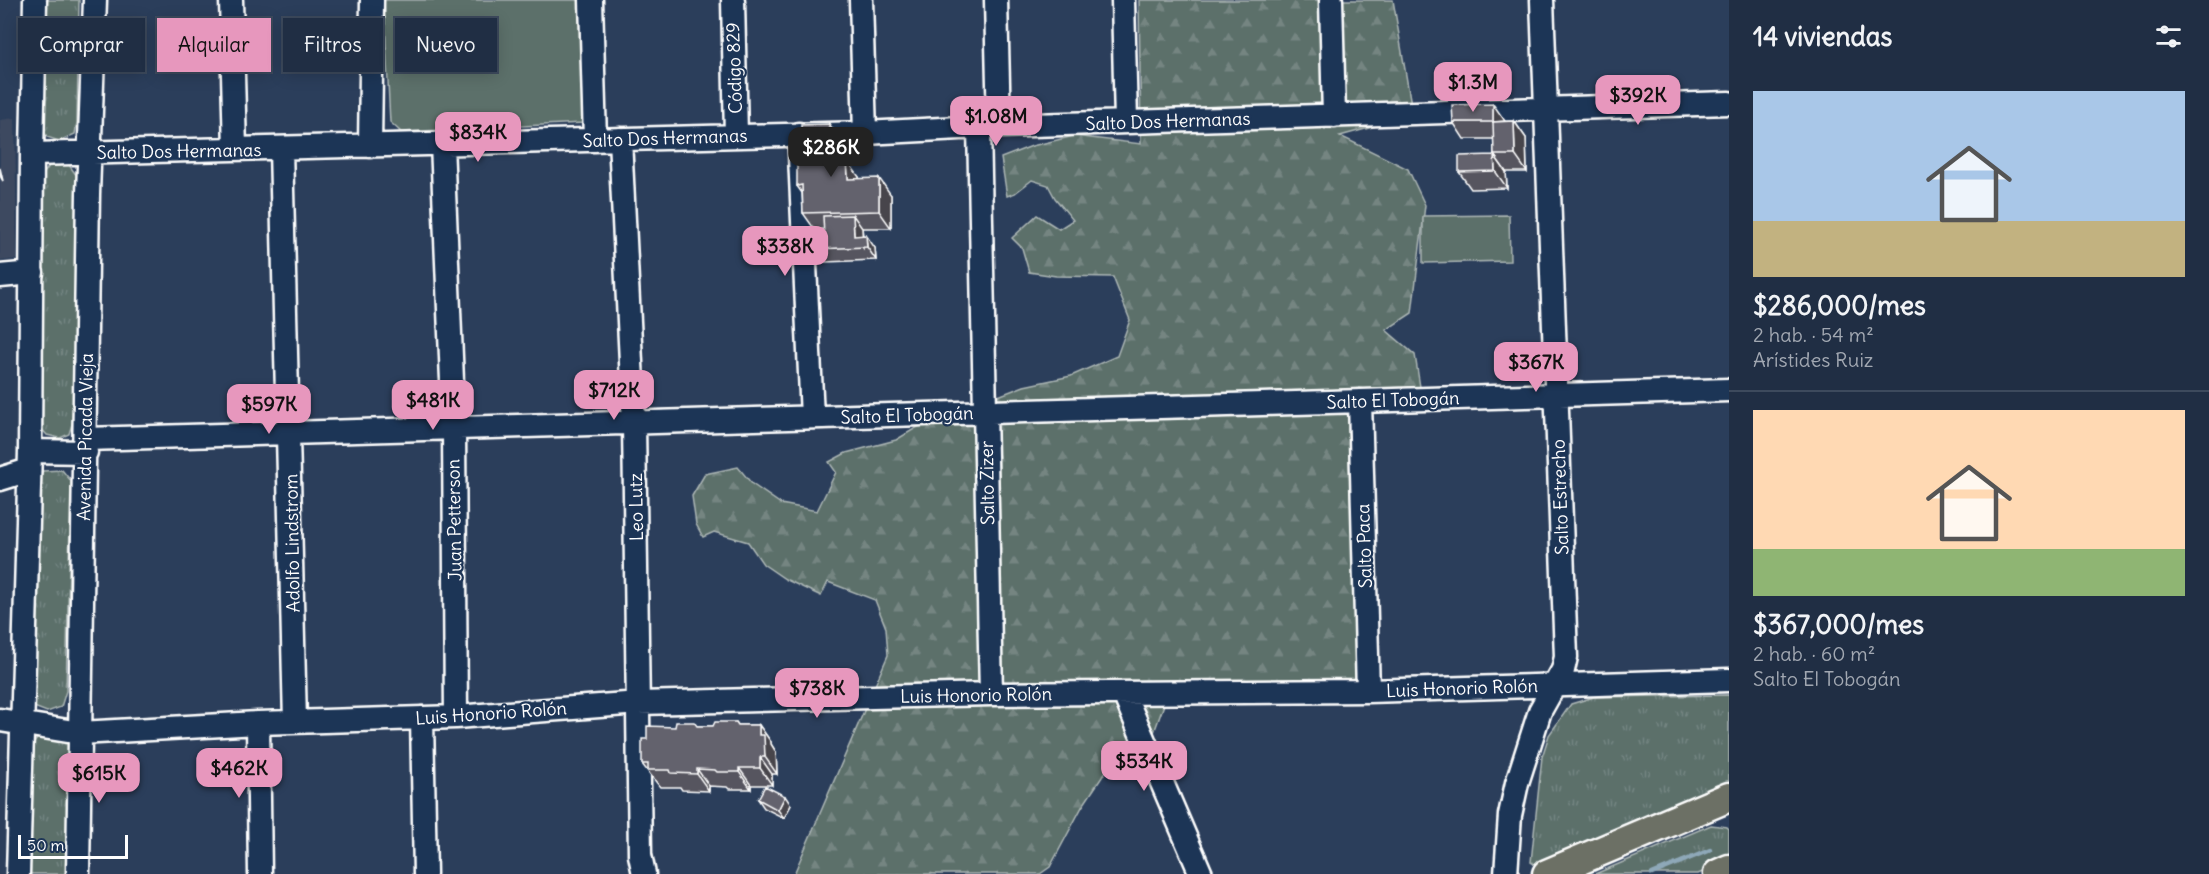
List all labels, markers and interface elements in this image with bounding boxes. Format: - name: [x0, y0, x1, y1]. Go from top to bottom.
- chip: Comprar: [18, 18, 145, 72]
- chip: Alquilar: [157, 18, 271, 72]
- chip: Filtros: [283, 18, 383, 72]
- chip: Nuevo: [395, 18, 497, 72]
- text: 14 viviendas: [1753, 20, 1892, 53]
- icon: filters: [2152, 20, 2185, 53]
- street label: Código 829: [721, 22, 747, 114]
- pin: $1.3M: [1431, 62, 1515, 113]
- text: $1.3M: [1448, 69, 1498, 94]
- pin: $392K: [1596, 75, 1680, 126]
- text: $392K: [1609, 82, 1667, 107]
- pin: $1.08M: [947, 96, 1045, 147]
- text: $1.08M: [964, 103, 1028, 128]
- street label: Salto Dos Hermanas: [1085, 107, 1251, 135]
- pin: $834K: [436, 112, 520, 163]
- text: $834K: [449, 119, 507, 144]
- street label: Salto Dos Hermanas: [582, 124, 748, 152]
- pin: $286K: [789, 127, 873, 178]
- icon: home: [1915, 130, 2023, 238]
- text: $286K: [802, 134, 860, 159]
- street label: Salto Dos Hermanas: [96, 138, 262, 164]
- pin: $338K: [743, 226, 827, 277]
- text: $338K: [756, 233, 814, 258]
- text: $286,000/mes: [1753, 289, 1926, 322]
- text: 2 hab. · 54 m²: [1753, 322, 1874, 347]
- pin: $367K: [1494, 342, 1578, 393]
- text: Arístides Ruiz: [1753, 347, 1873, 372]
- text: $367K: [1508, 349, 1564, 374]
- street label: Avenida Picada Vieja: [72, 353, 98, 521]
- pin: $712K: [572, 370, 656, 421]
- text: $712K: [588, 377, 640, 402]
- pin: $481K: [391, 380, 475, 431]
- pin: $597K: [227, 384, 311, 435]
- street label: Salto El Tobogán: [1326, 386, 1460, 414]
- text: $481K: [406, 387, 460, 412]
- text: $597K: [241, 391, 297, 416]
- street label: Salto El Tobogán: [840, 401, 974, 429]
- street label: Salto Estrecho: [1546, 439, 1574, 555]
- street label: Salto Zizer: [975, 440, 999, 525]
- icon: home: [1915, 449, 2023, 557]
- street label: Juan Petterson: [441, 459, 467, 581]
- street label: Leo Lutz: [624, 472, 648, 541]
- street label: Adolfo Lindstrom: [279, 473, 305, 612]
- street label: Salto Paca: [1351, 503, 1377, 589]
- text: $367,000/mes: [1753, 608, 1924, 641]
- text: 2 hab. · 60 m²: [1753, 641, 1875, 666]
- text: Salto El Tobogán: [1753, 666, 1901, 691]
- pin: $738K: [775, 668, 859, 719]
- street label: Luis Honorio Rolón: [1386, 674, 1538, 702]
- text: $738K: [789, 675, 845, 700]
- street label: Luis Honorio Rolón: [900, 682, 1052, 708]
- street label: Luis Honorio Rolón: [414, 696, 568, 730]
- pin: $534K: [1102, 741, 1186, 792]
- pin: $462K: [197, 748, 281, 799]
- text: $534K: [1115, 748, 1173, 773]
- pin: $615K: [57, 753, 141, 804]
- text: $462K: [210, 755, 268, 780]
- text: $615K: [72, 760, 126, 785]
- scale bar: [18, 832, 128, 860]
- text: 50 m: [27, 835, 65, 855]

